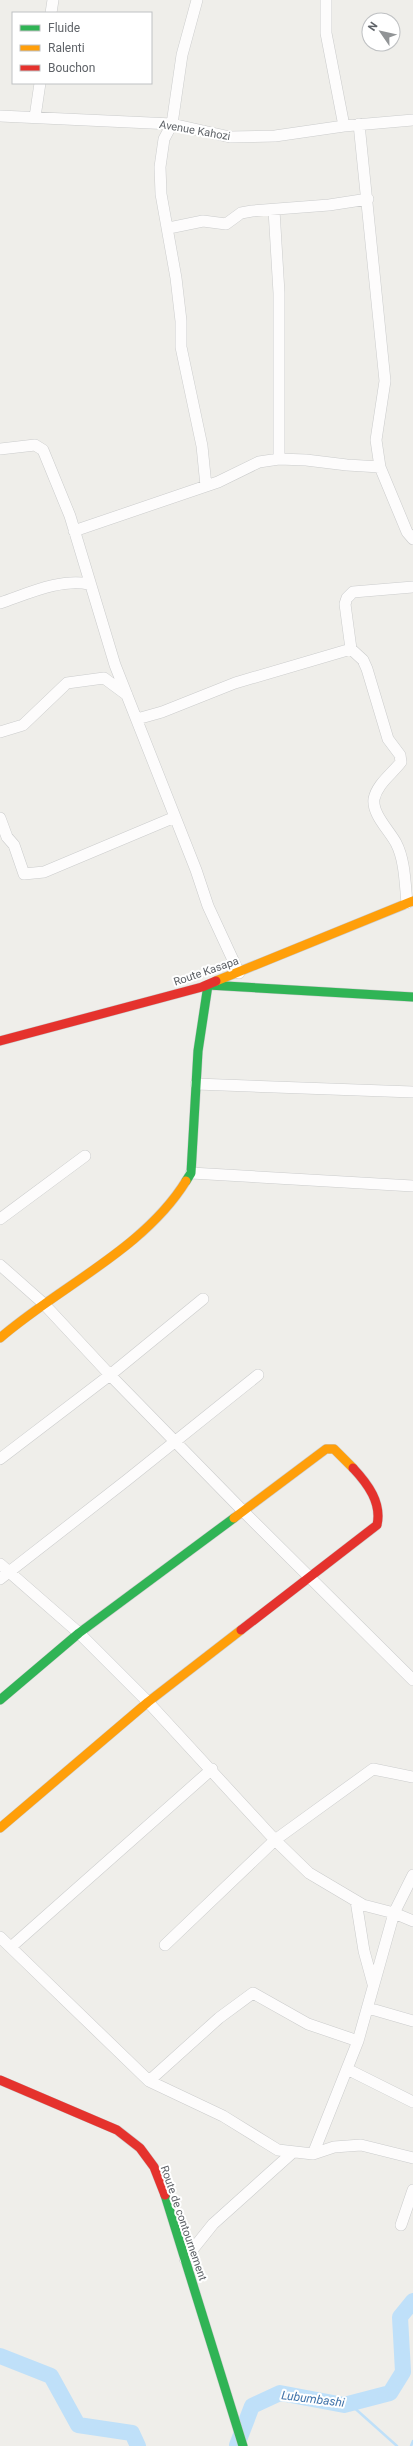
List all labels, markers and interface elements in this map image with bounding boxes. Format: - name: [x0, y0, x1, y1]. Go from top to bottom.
- legend: [12, 12, 152, 84]
- north arrow: [361, 12, 401, 52]
- text: N: [366, 20, 381, 34]
- text: Fluide: [48, 21, 80, 35]
- text: Ralenti: [48, 41, 85, 55]
- text: Bouchon: [48, 61, 95, 75]
- street label: Avenue Kahozi: [158, 118, 231, 143]
- street label: Route Kasapa: [172, 954, 240, 989]
- street label: Route de contournement: [158, 2164, 209, 2283]
- water label: Lubumbashi: [281, 2388, 346, 2410]

